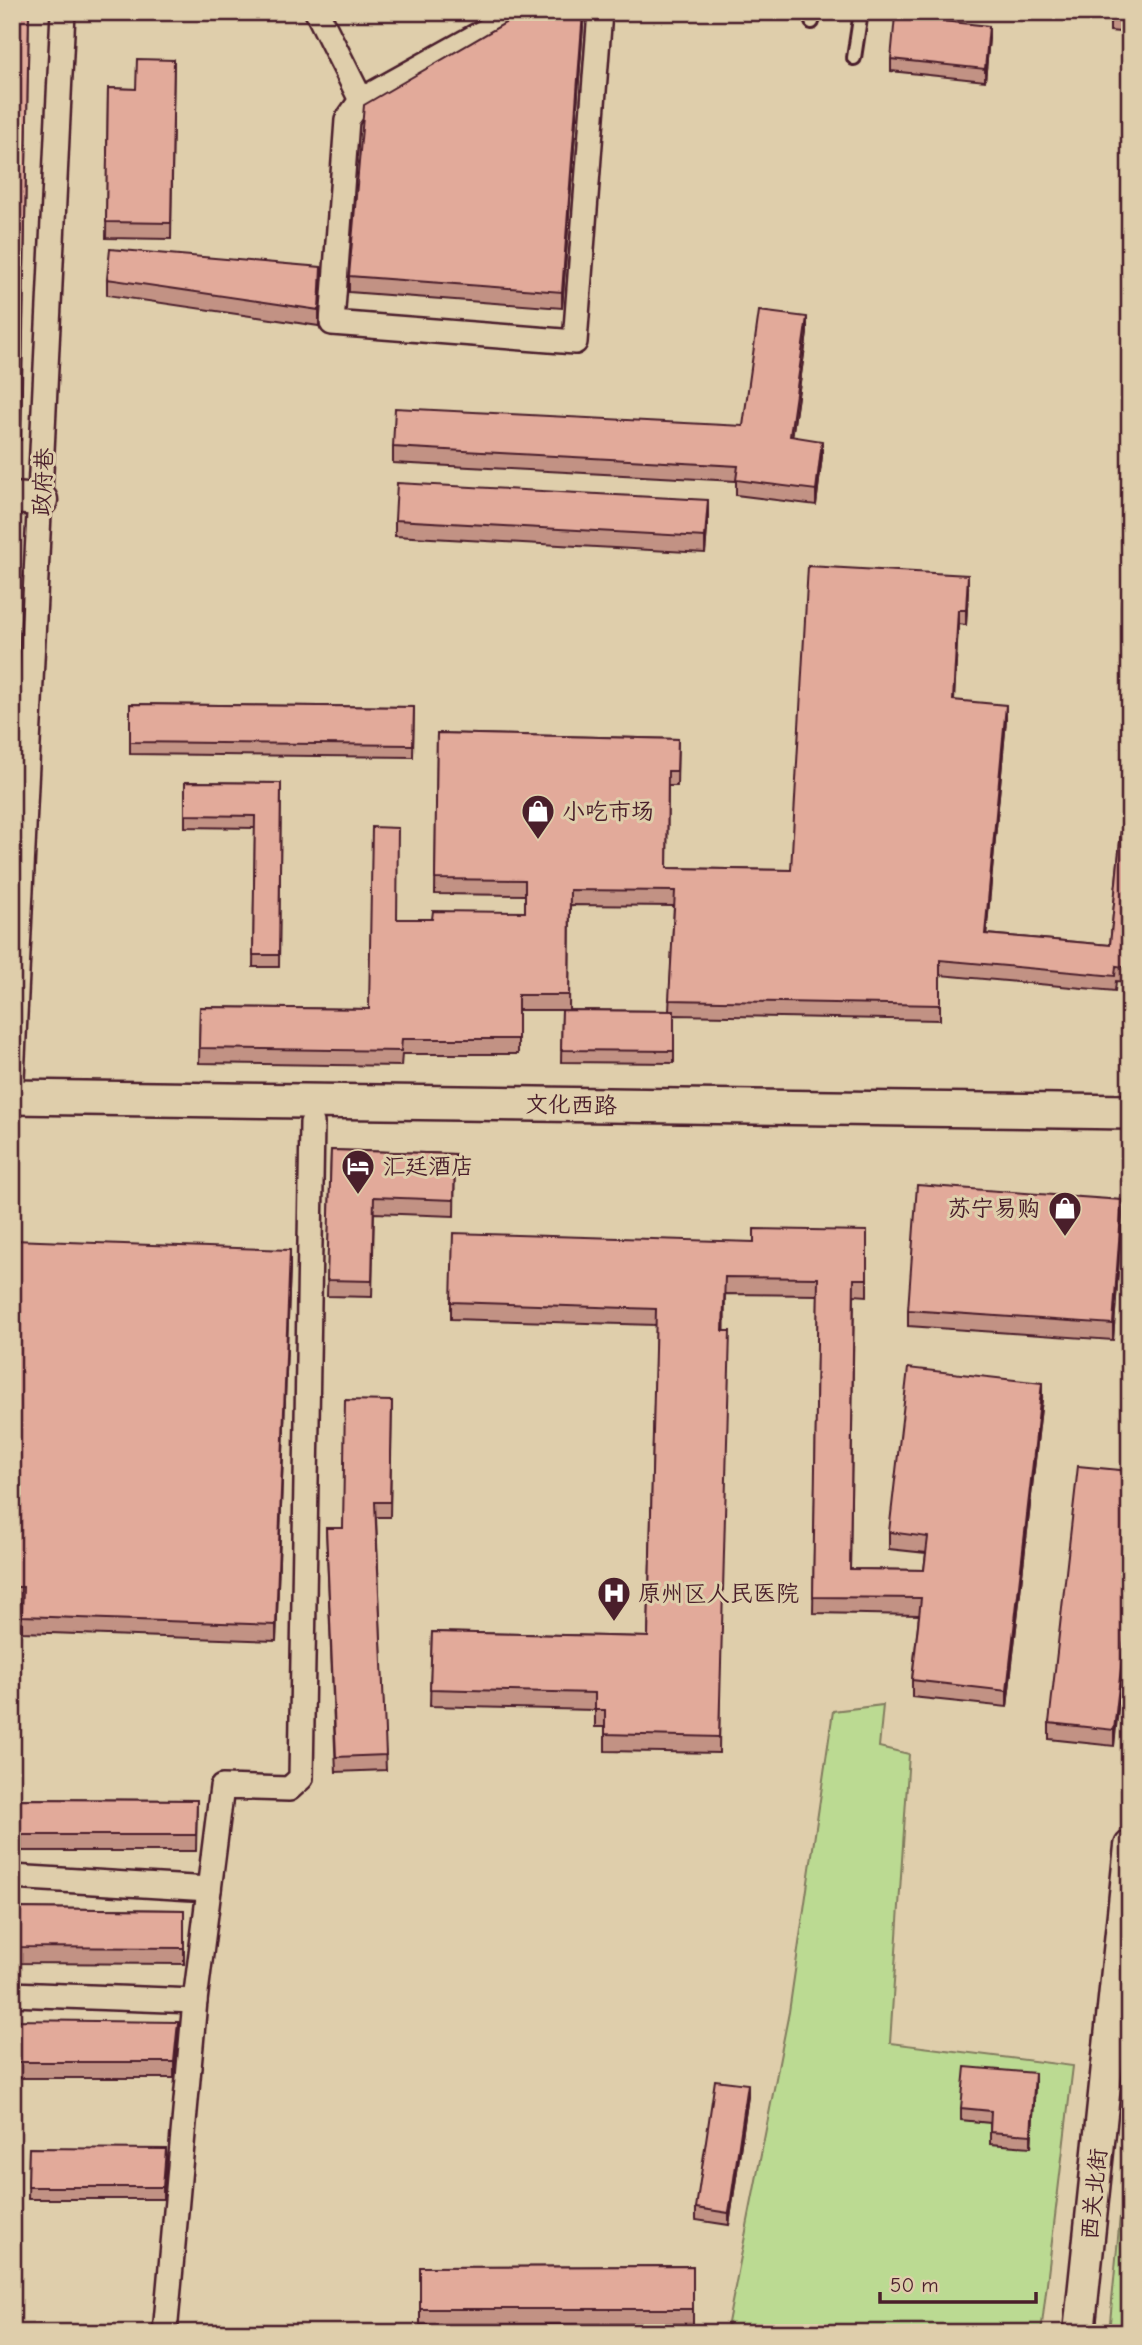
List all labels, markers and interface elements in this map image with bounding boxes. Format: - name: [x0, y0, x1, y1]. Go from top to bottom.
- street label: 政府巷: [28, 446, 58, 517]
- shop icon: 小吃市场: [519, 792, 557, 841]
- place label: 小吃市场: [562, 798, 654, 825]
- street label: 文化西路: [525, 1091, 617, 1119]
- hotel icon: 汇廷酒店: [339, 1147, 377, 1196]
- place label: 汇廷酒店: [382, 1153, 474, 1180]
- shop icon: 苏宁易购: [1046, 1189, 1084, 1238]
- place label: 苏宁易购: [948, 1195, 1040, 1222]
- hospital icon: 原州区人民医院: [595, 1574, 633, 1623]
- place label: 原州区人民医院: [638, 1580, 799, 1607]
- street label: 西关北街: [1076, 2147, 1112, 2241]
- scale bar: [880, 2261, 1035, 2305]
- text: 50 m: [890, 2273, 939, 2297]

